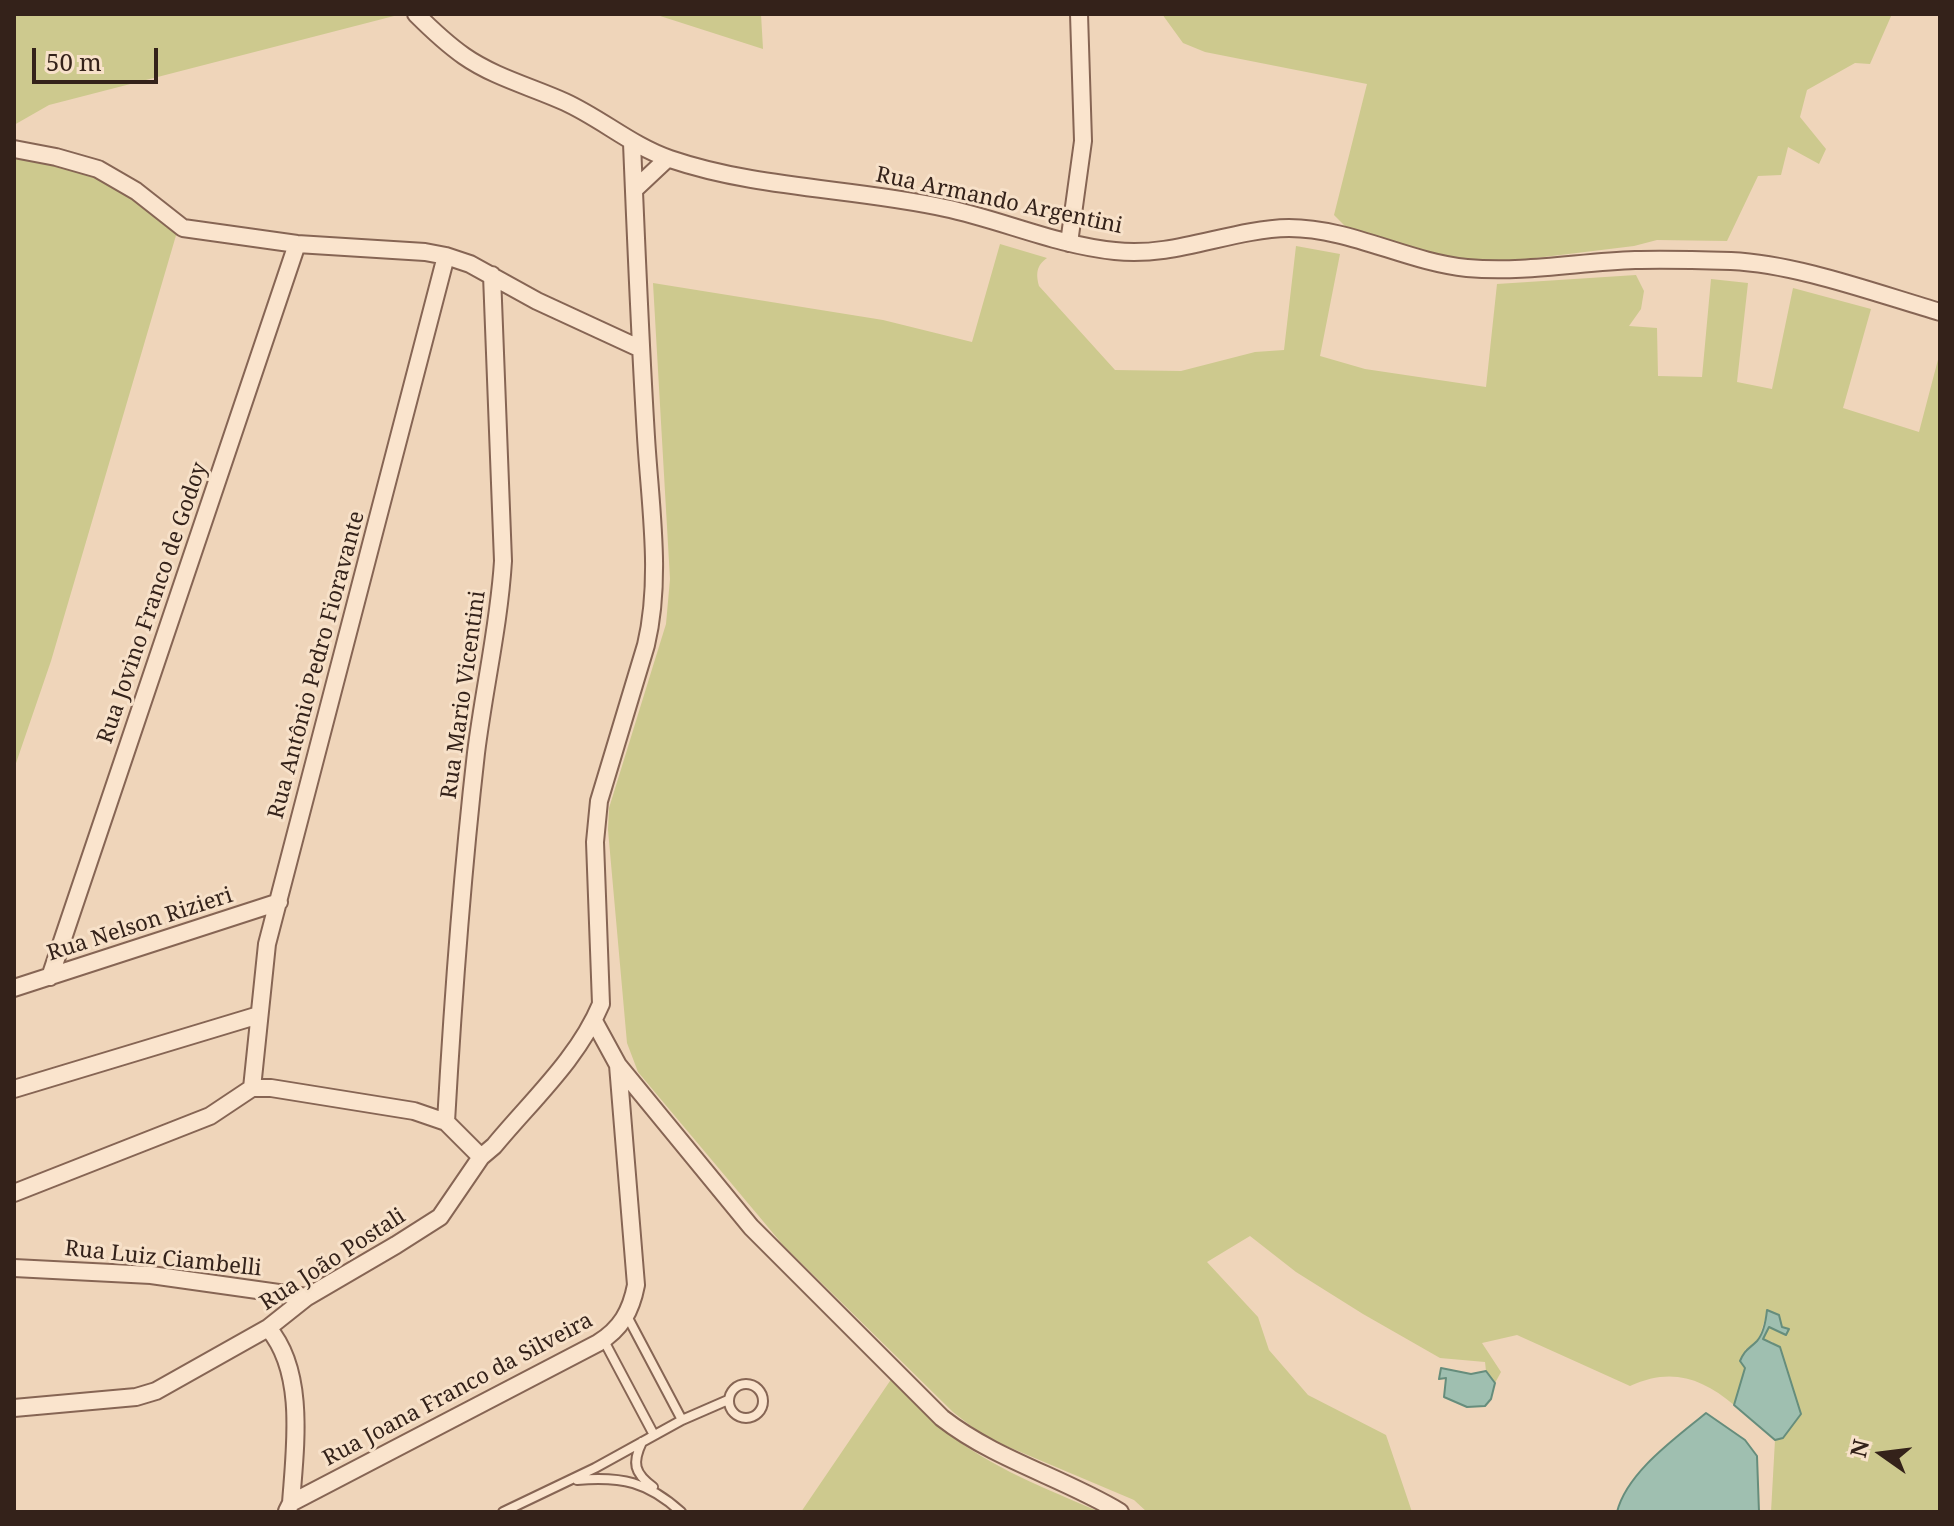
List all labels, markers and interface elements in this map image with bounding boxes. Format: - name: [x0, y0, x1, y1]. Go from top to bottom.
- scale bar: [36, 32, 162, 82]
- text: 50 m: [46, 45, 102, 78]
- street label: Rua Armando Argentini: [873, 162, 1125, 240]
- street label: Rua Jovino Franco de Godoy: [92, 459, 214, 747]
- street label: Rua Antônio Pedro Fioravante: [263, 508, 371, 822]
- street label: Rua Mario Vicentini: [436, 589, 492, 801]
- street label: Rua Nelson Rizieri: [44, 883, 236, 967]
- street label: Rua João Postali: [255, 1203, 411, 1317]
- street label: Rua Luiz Ciambelli: [63, 1236, 263, 1282]
- street label: Rua Joana Franco da Silveira: [319, 1308, 597, 1472]
- north arrow: [1842, 1414, 1922, 1494]
- text: N: [1842, 1436, 1875, 1460]

